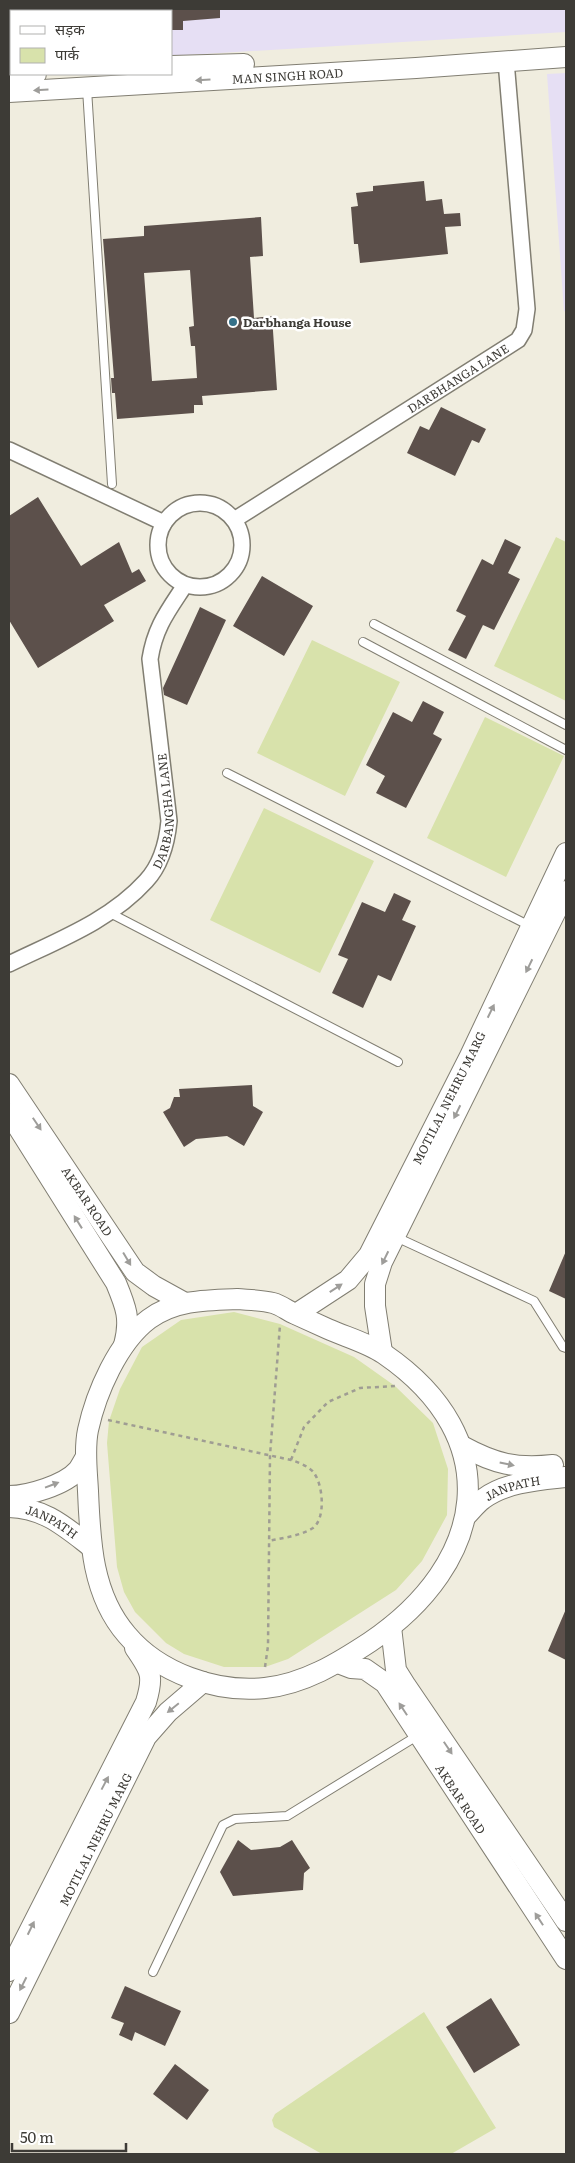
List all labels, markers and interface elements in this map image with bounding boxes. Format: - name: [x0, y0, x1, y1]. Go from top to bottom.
- legend: [10, 10, 172, 75]
- text: सड़क: [55, 17, 85, 40]
- text: पार्क: [55, 42, 79, 65]
- street label: MAN SINGH ROAD: [231, 63, 344, 88]
- one-way arrow: [195, 76, 211, 84]
- one-way arrow: [33, 86, 49, 94]
- place label: Darbhanga House: [243, 313, 352, 331]
- marker: Darbhanga House: [227, 316, 239, 328]
- street label: DARBHANGA LANE: [403, 339, 512, 417]
- street label: DARBANGHA LANE: [148, 752, 178, 872]
- one-way arrow: [525, 959, 533, 974]
- one-way arrow: [487, 1004, 495, 1018]
- street label: MOTILAL NEHRU MARG: [407, 1028, 489, 1167]
- one-way arrow: [453, 1105, 461, 1119]
- one-way arrow: [32, 1117, 42, 1131]
- street label: AKBAR ROAD: [58, 1163, 117, 1240]
- one-way arrow: [73, 1216, 83, 1229]
- one-way arrow: [381, 1250, 389, 1265]
- one-way arrow: [123, 1252, 132, 1266]
- one-way arrow: [330, 1283, 343, 1293]
- one-way arrow: [500, 1460, 515, 1468]
- street label: JANPATH: [481, 1471, 541, 1505]
- one-way arrow: [45, 1481, 60, 1488]
- street label: JANPATH: [24, 1500, 82, 1543]
- one-way arrow: [167, 1702, 180, 1713]
- one-way arrow: [398, 1703, 407, 1716]
- one-way arrow: [443, 1741, 453, 1754]
- street label: AKBAR ROAD: [431, 1760, 491, 1837]
- street label: MOTILAL NEHRU MARG: [55, 1769, 136, 1909]
- one-way arrow: [100, 1776, 109, 1790]
- one-way arrow: [535, 1912, 544, 1925]
- one-way arrow: [27, 1921, 35, 1935]
- one-way arrow: [19, 1977, 27, 1991]
- scale bar: [12, 2120, 126, 2152]
- text: 50 m: [20, 2125, 54, 2148]

